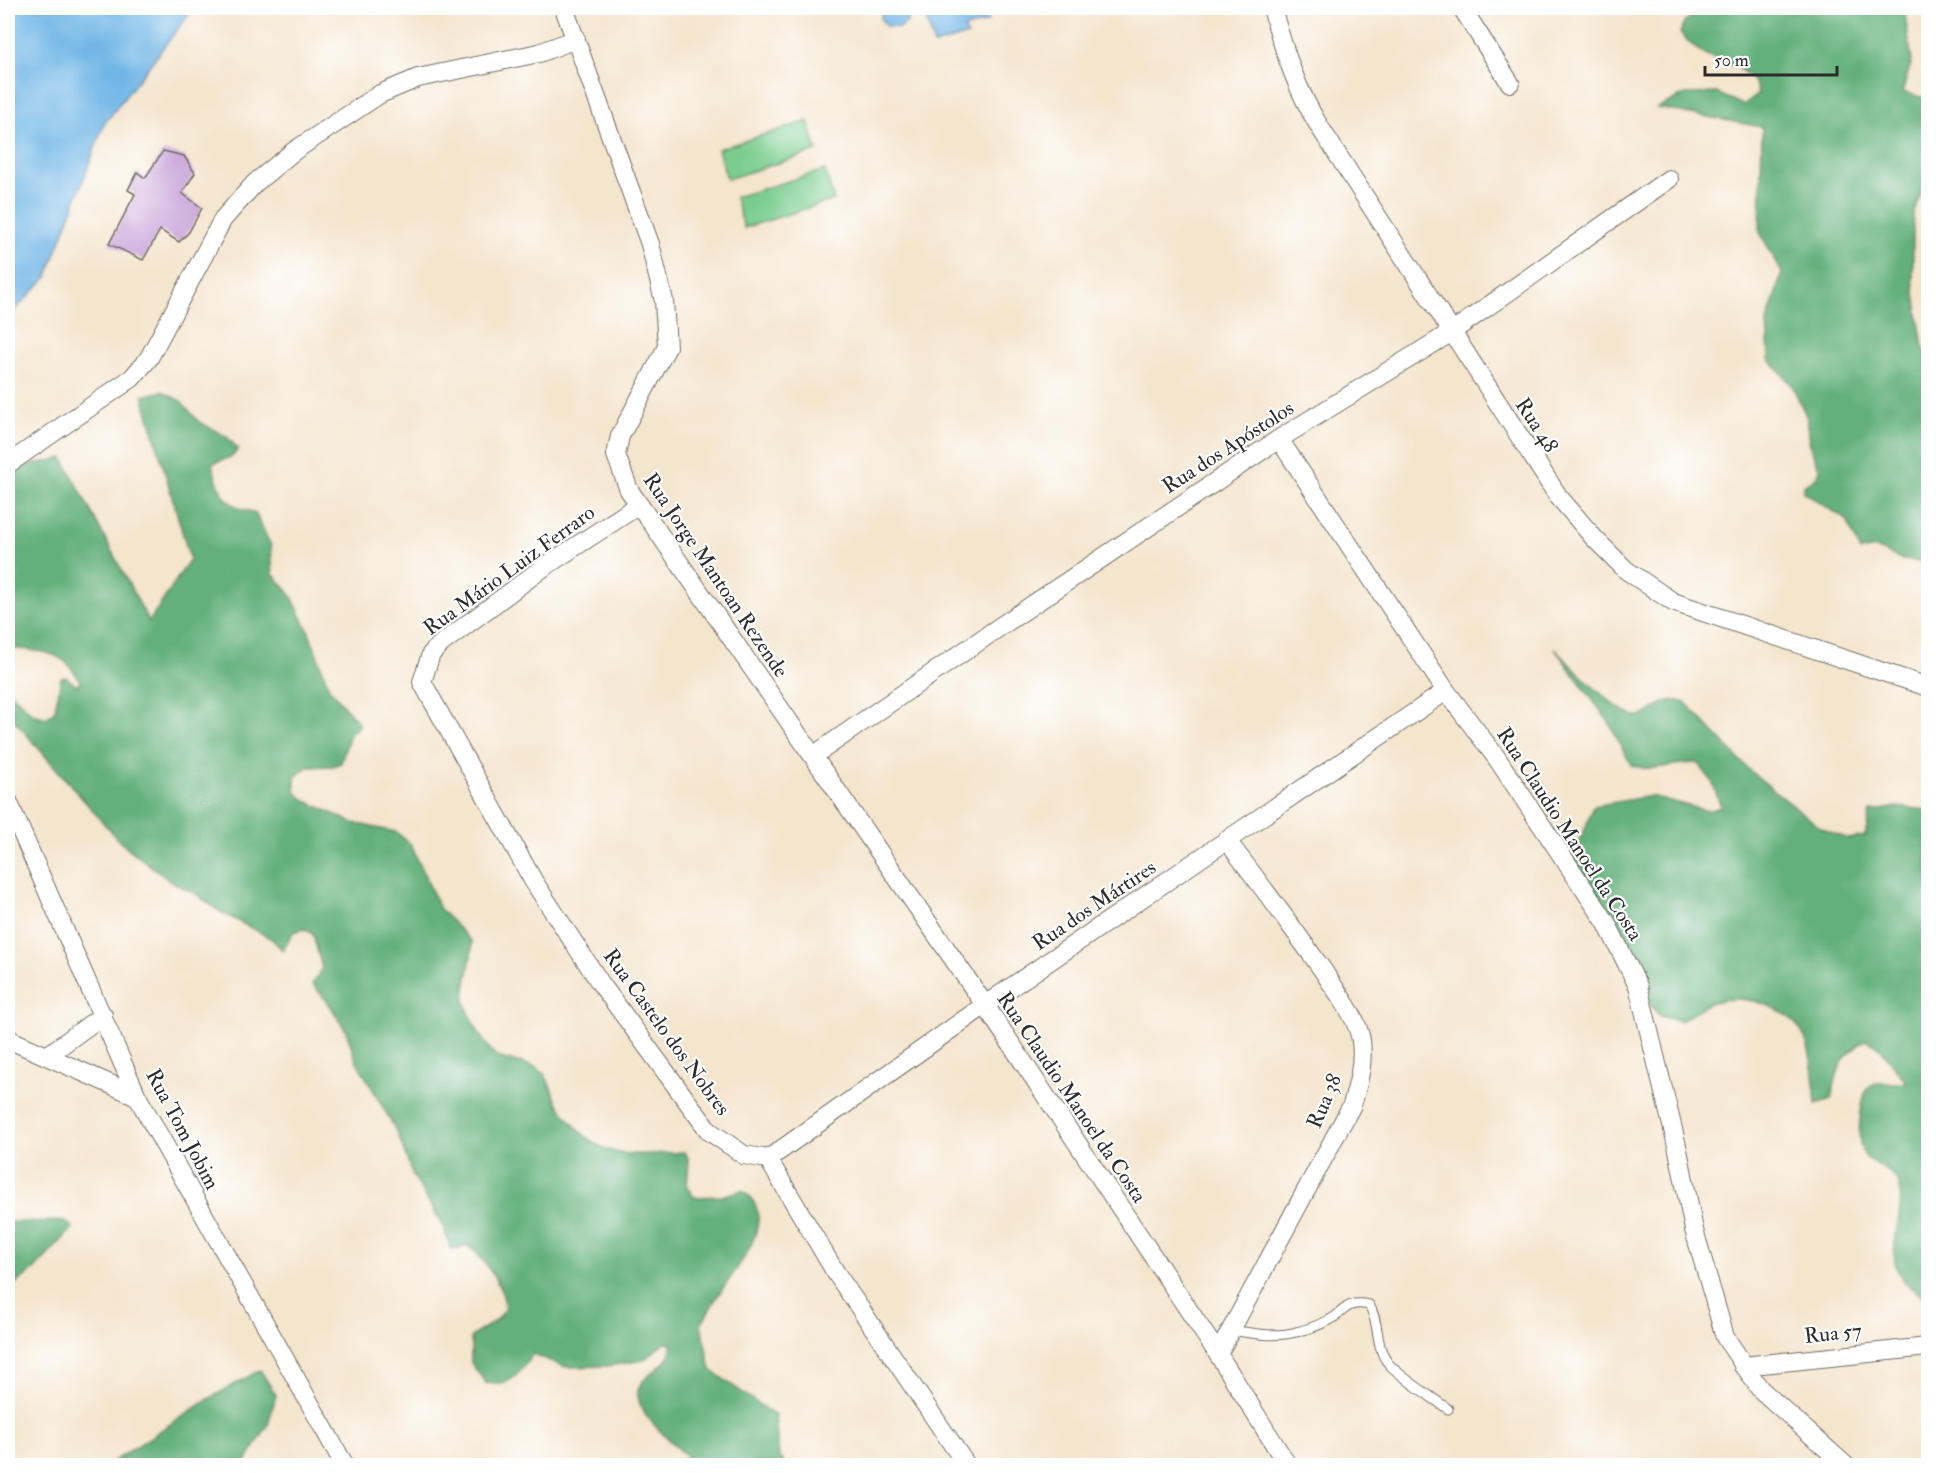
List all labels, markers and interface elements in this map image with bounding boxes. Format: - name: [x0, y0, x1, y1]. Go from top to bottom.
- scale bar: [1705, 39, 1837, 77]
- text: 50 m: [1714, 49, 1749, 72]
- street label: Rua 48: [1509, 393, 1564, 458]
- street label: Rua dos Apóstolos: [1157, 395, 1299, 500]
- street label: Rua Jorge Mantoan Rezende: [637, 468, 794, 683]
- street label: Rua Mário Luiz Ferraro: [418, 499, 600, 642]
- street label: Rua Claudio Manoel da Costa: [1490, 722, 1649, 946]
- street label: Rua dos Mártires: [1027, 854, 1161, 957]
- street label: Rua Castelo dos Nobres: [597, 944, 736, 1121]
- street label: Rua Claudio Manoel da Costa: [991, 986, 1153, 1208]
- street label: Rua Tom Jobim: [139, 1064, 226, 1194]
- street label: Rua 38: [1301, 1070, 1348, 1133]
- street label: Rua 57: [1803, 1317, 1863, 1350]

